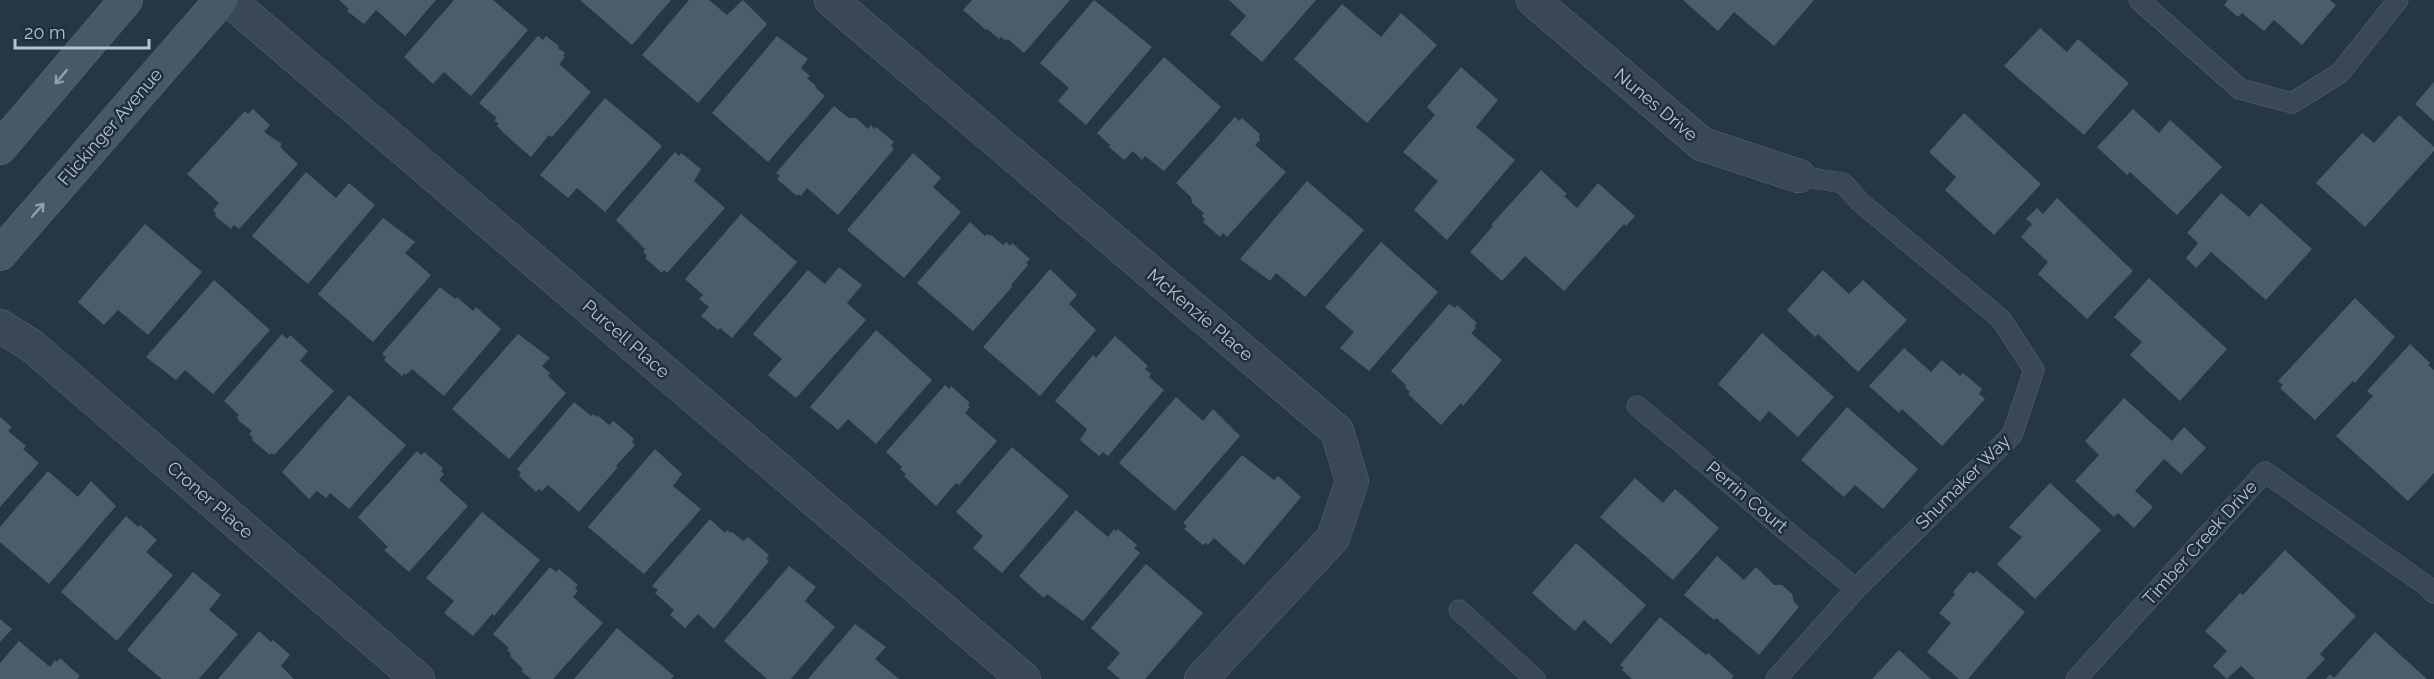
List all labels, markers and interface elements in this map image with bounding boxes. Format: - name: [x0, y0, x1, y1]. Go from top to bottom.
- scale bar: [15, 12, 148, 50]
- text: 20 m: [24, 22, 66, 43]
- street label: Flickinger Avenue: [53, 64, 166, 189]
- street label: Nunes Drive: [1611, 64, 1702, 146]
- one-way arrow: [54, 69, 68, 84]
- one-way arrow: [31, 203, 45, 218]
- street label: McKenzie Place: [1143, 264, 1258, 365]
- street label: Purcell Place: [579, 295, 674, 382]
- street label: Shumaker Way: [1911, 430, 2014, 533]
- street label: Croner Place: [163, 457, 258, 543]
- street label: Perrin Court: [1703, 457, 1792, 537]
- street label: Timber Creek Drive: [2138, 476, 2261, 609]

